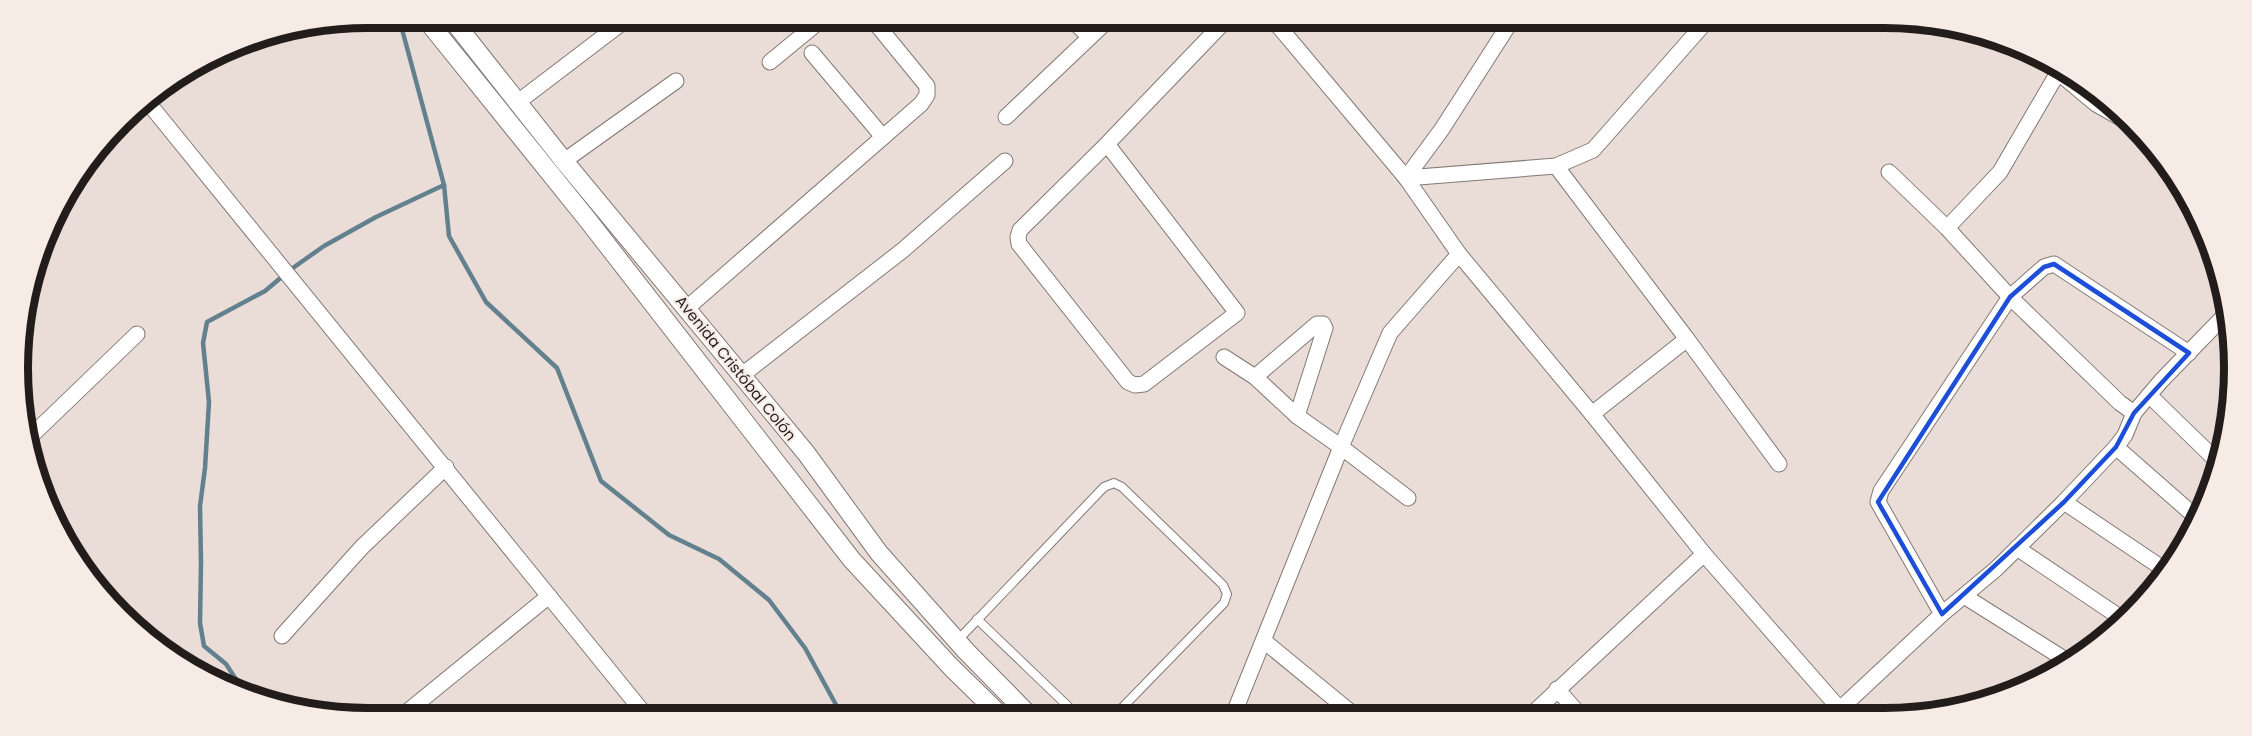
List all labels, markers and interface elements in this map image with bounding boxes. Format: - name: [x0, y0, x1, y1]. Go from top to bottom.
- street label: Avenida Cristóbal Colón: [671, 291, 801, 445]

